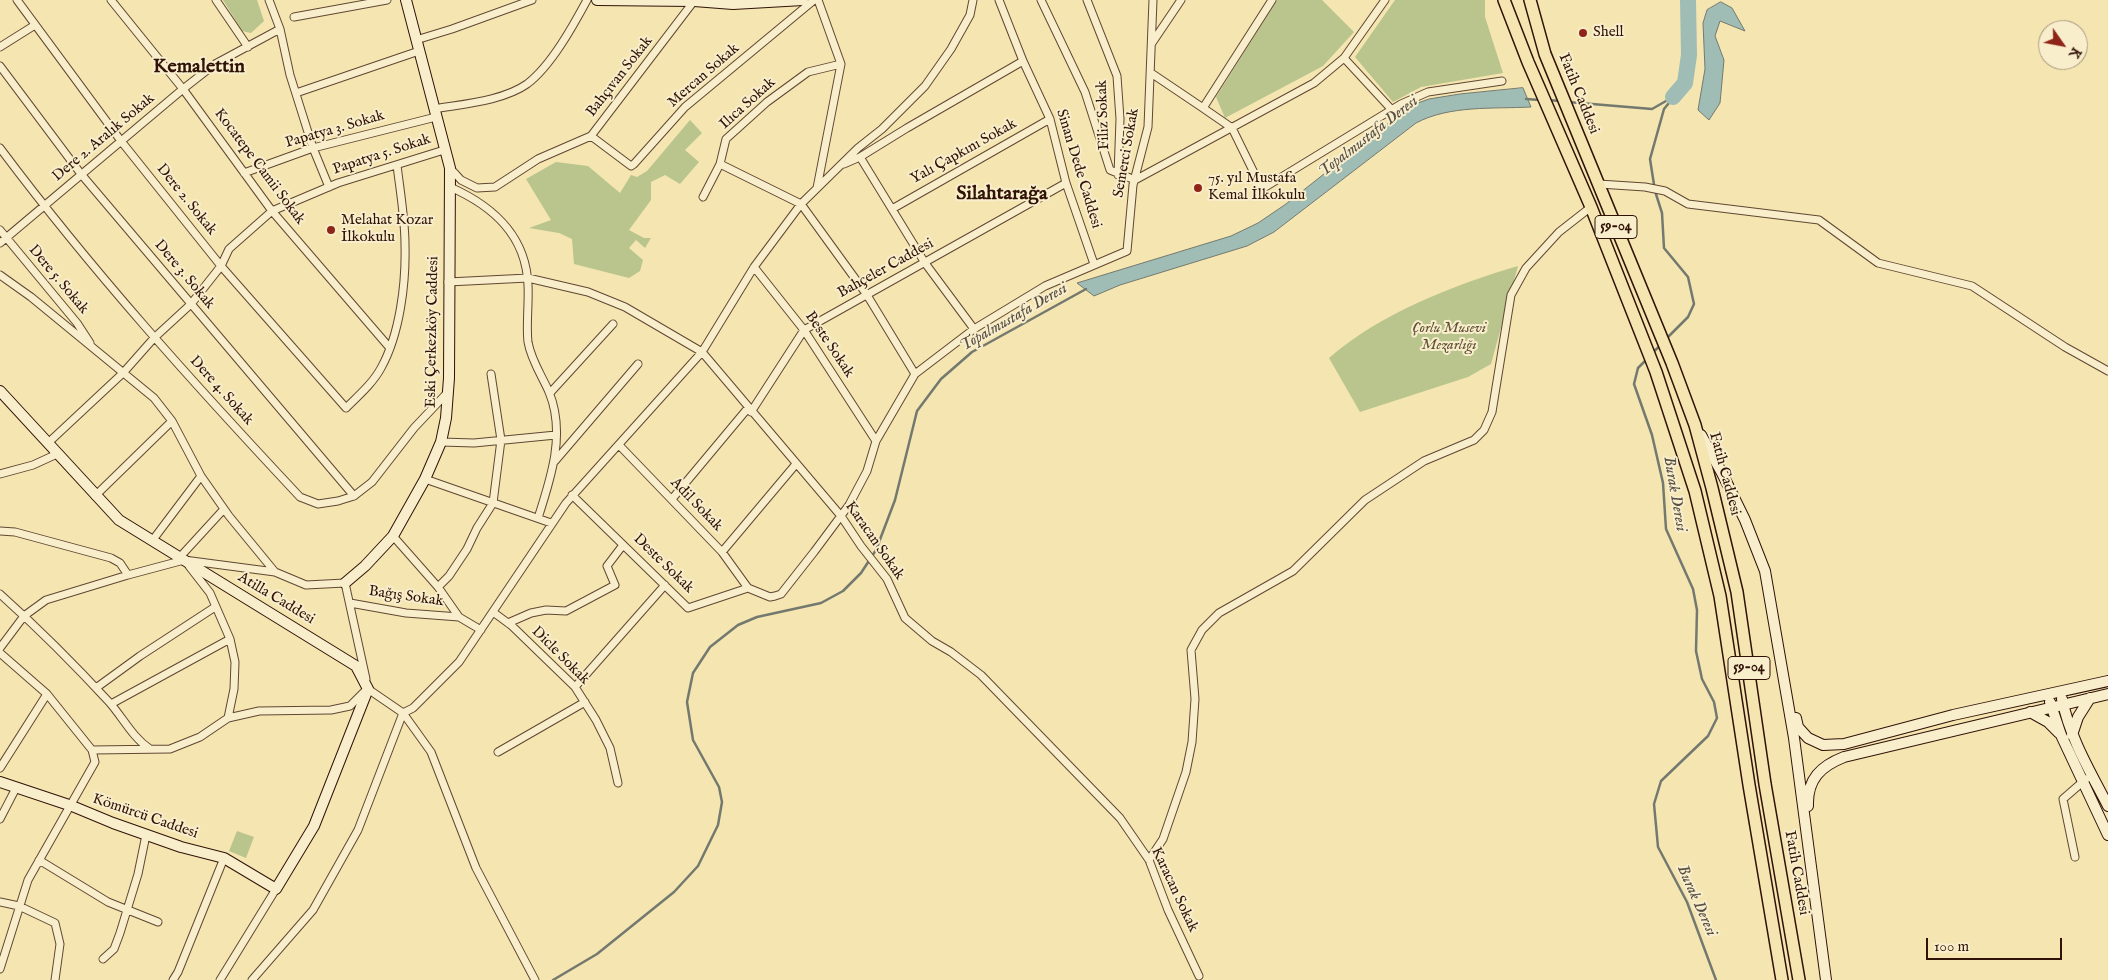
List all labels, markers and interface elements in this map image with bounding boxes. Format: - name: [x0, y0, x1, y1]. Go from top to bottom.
- north arrow: [2038, 20, 2088, 70]
- place label: Shell: [1593, 24, 1624, 42]
- marker: Shell: [1577, 27, 1589, 39]
- street label: Bahçıvan Sokak: [583, 33, 657, 121]
- street label: Mercan Sokak: [665, 40, 743, 112]
- text: K: [2064, 43, 2085, 62]
- street label: Fatih Caddesi: [1554, 51, 1602, 137]
- district label: Kemalettin: [153, 56, 245, 80]
- street label: Ilıca Sokak: [716, 74, 780, 134]
- street label: Filiz Sokak: [1094, 80, 1114, 150]
- street label: Dere 2. Aralık Sokak: [49, 90, 159, 186]
- water label: Topalmustafa Deresi: [1316, 92, 1422, 182]
- street label: Kocatepe Camii Sokak: [210, 105, 308, 229]
- street label: Papatya 3. Sokak: [283, 107, 387, 153]
- street label: Sinan Dede Caddesi: [1051, 107, 1105, 231]
- street label: Semerci Sokak: [1110, 107, 1144, 199]
- street label: Yalı Çapkını Sokak: [908, 115, 1020, 189]
- street label: Papatya 5. Sokak: [331, 131, 433, 179]
- street label: Dere 2. Sokak: [152, 161, 220, 239]
- place label: 75. yıl Mustafa Kemal İlkokulu: [1208, 170, 1305, 205]
- marker: 75. yıl Mustafa Kemal İlkokulu: [1192, 182, 1204, 194]
- district label: Silahtarağa: [956, 183, 1048, 207]
- place label: Melahat Kozar İlkokulu: [341, 212, 433, 247]
- road number: 59-04: [1595, 216, 1637, 238]
- marker: Melahat Kozar İlkokulu: [325, 224, 337, 236]
- street label: Bahçeler Caddesi: [835, 235, 937, 303]
- street label: Dere 3. Sokak: [150, 237, 218, 313]
- street label: Dere 5. Sokak: [24, 242, 92, 318]
- street label: Eski Çerkezköy Caddesi: [423, 256, 443, 408]
- water label: Topalmustafa Deresi: [957, 280, 1071, 356]
- street label: Beste Sokak: [800, 309, 858, 381]
- park label: Çorlu Musevi Mezarlığı: [1412, 320, 1486, 355]
- street label: Dere 4. Sokak: [185, 353, 257, 429]
- street label: Fatih Caddesi: [1704, 430, 1744, 518]
- water label: Burak Deresi: [1658, 455, 1690, 533]
- street label: Adil Sokak: [666, 474, 726, 536]
- street label: Karacan Sokak: [840, 498, 908, 584]
- street label: Deste Sokak: [629, 531, 697, 597]
- street label: Atilla Caddesi: [234, 569, 318, 629]
- street label: Bağış Sokak: [367, 583, 445, 611]
- street label: Dicle Sokak: [527, 623, 593, 689]
- road number: 59-04: [1728, 656, 1770, 680]
- street label: Kömürcü Caddesi: [90, 791, 200, 843]
- street label: Fatih Caddesi: [1780, 829, 1812, 917]
- street label: Karacan Sokak: [1146, 845, 1202, 935]
- water label: Burak Deresi: [1672, 862, 1720, 940]
- scale bar: [1928, 928, 2064, 960]
- text: 100 m: [1934, 937, 1969, 956]

